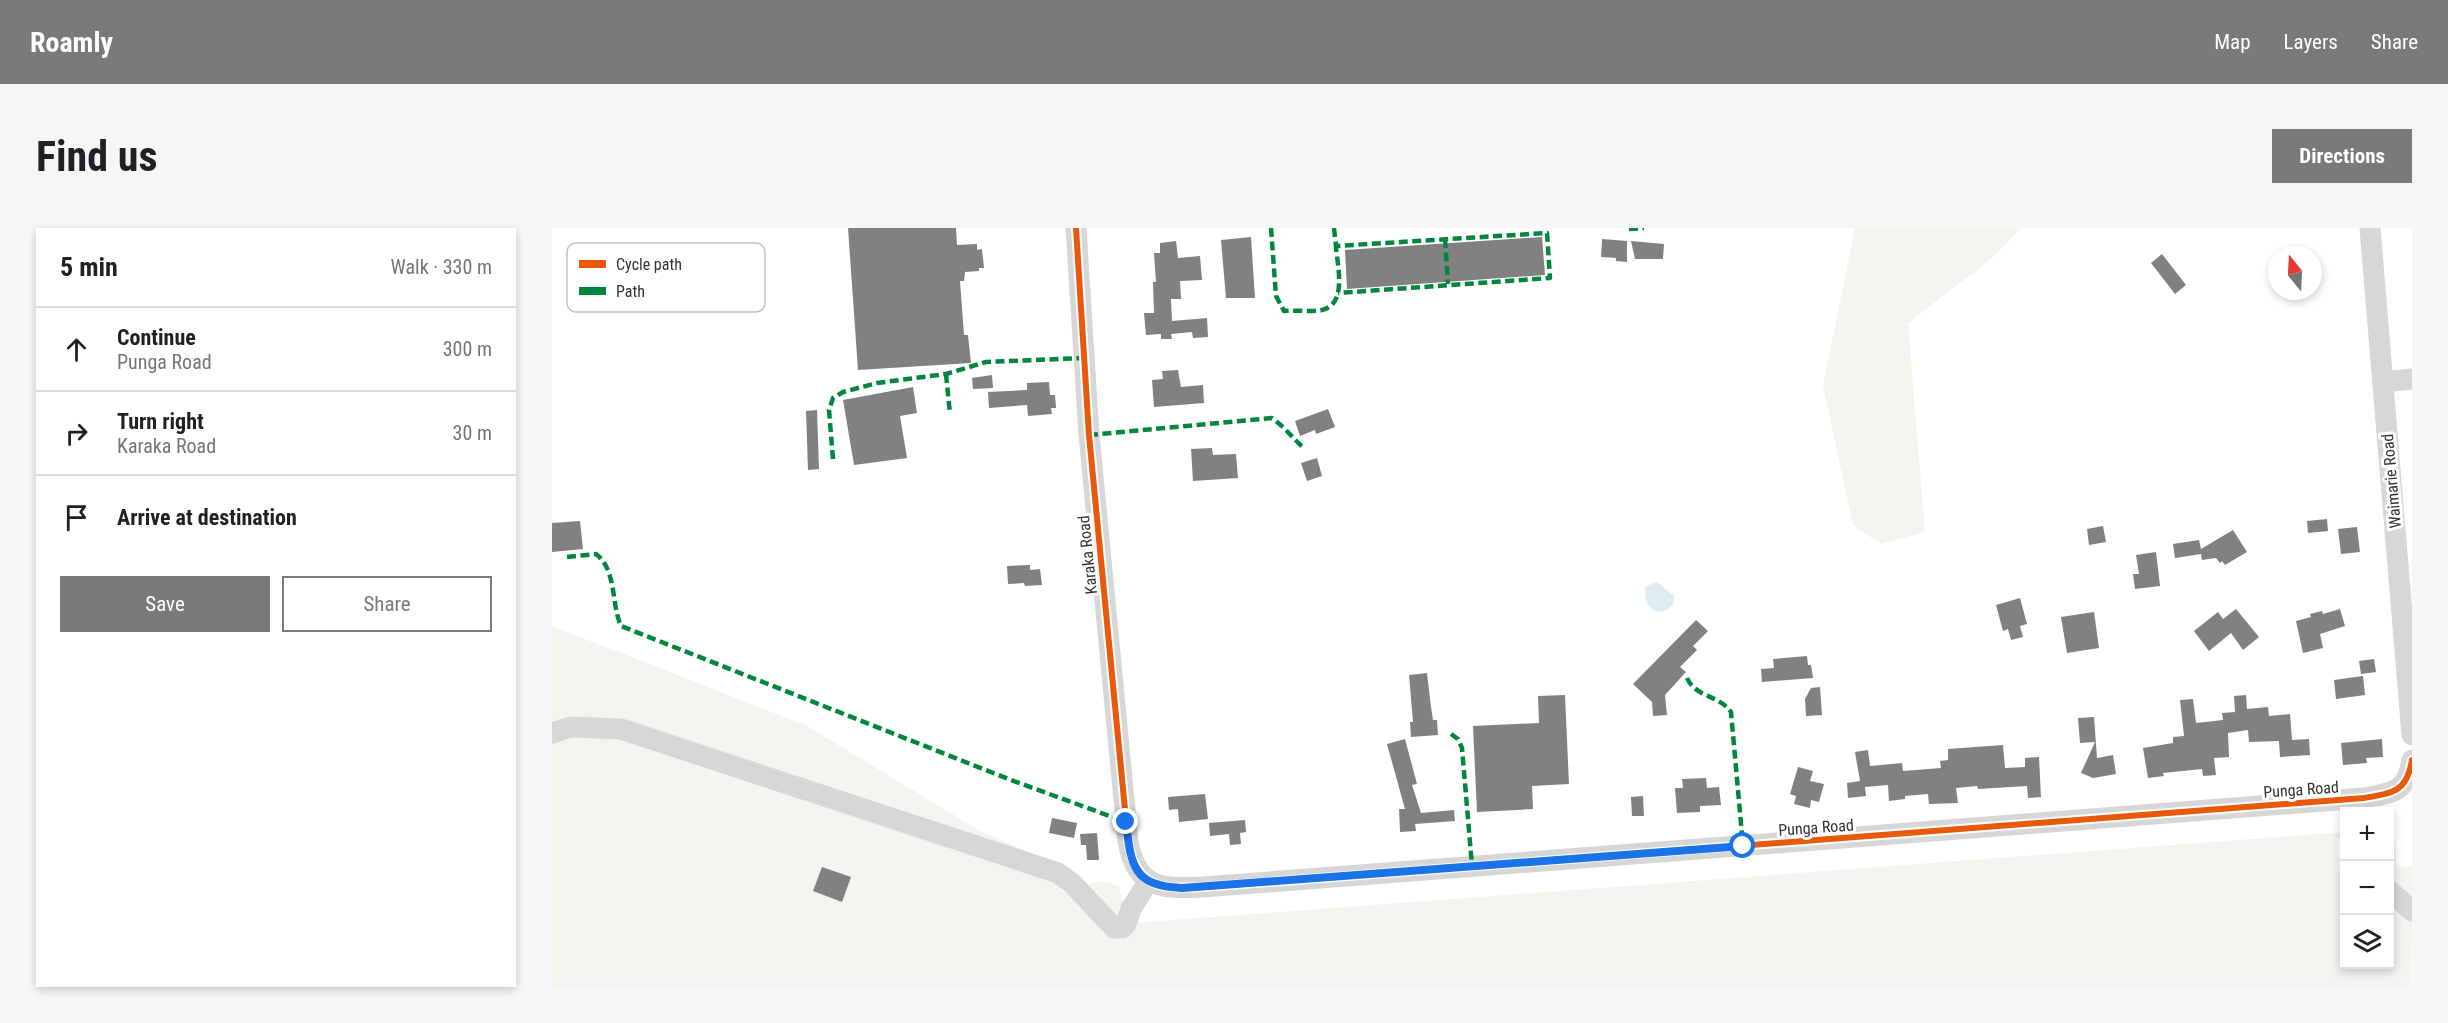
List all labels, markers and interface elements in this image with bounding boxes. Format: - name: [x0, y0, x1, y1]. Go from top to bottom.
- text: Roamly: [30, 26, 113, 59]
- text: Map: [2214, 30, 2251, 54]
- text: Layers: [2284, 30, 2338, 54]
- text: Share: [2371, 30, 2418, 54]
- button: Directions: [2272, 129, 2412, 183]
- text: Find us: [36, 132, 157, 181]
- legend: [567, 243, 765, 312]
- north arrow: [2268, 246, 2322, 300]
- text: 5 min: [60, 252, 118, 282]
- text: Walk · 330 m: [391, 255, 492, 279]
- text: Cycle path: [616, 255, 682, 274]
- text: Path: [616, 282, 645, 301]
- text: Continue: [117, 325, 196, 350]
- icon: ahead: [60, 333, 93, 366]
- text: 300 m: [443, 337, 492, 361]
- text: Punga Road: [117, 350, 212, 374]
- text: Turn right: [117, 409, 204, 434]
- icon: right: [60, 417, 93, 450]
- text: 30 m: [453, 421, 492, 445]
- street label: Waimarie Road: [2378, 433, 2405, 529]
- text: Karaka Road: [117, 434, 216, 458]
- icon: arrive: [60, 501, 93, 534]
- text: Arrive at destination: [117, 505, 297, 530]
- street label: Karaka Road: [1074, 515, 1101, 595]
- button: Save: [60, 576, 270, 632]
- button: Share: [282, 576, 492, 632]
- street label: Punga Road: [2263, 777, 2339, 802]
- map controls: [2340, 807, 2394, 969]
- button: +: [2340, 807, 2394, 861]
- route end: [1112, 808, 1138, 834]
- street label: Punga Road: [1778, 815, 1854, 840]
- route start: [1729, 832, 1755, 858]
- button: −: [2340, 861, 2394, 915]
- button: layers: [2340, 915, 2394, 969]

